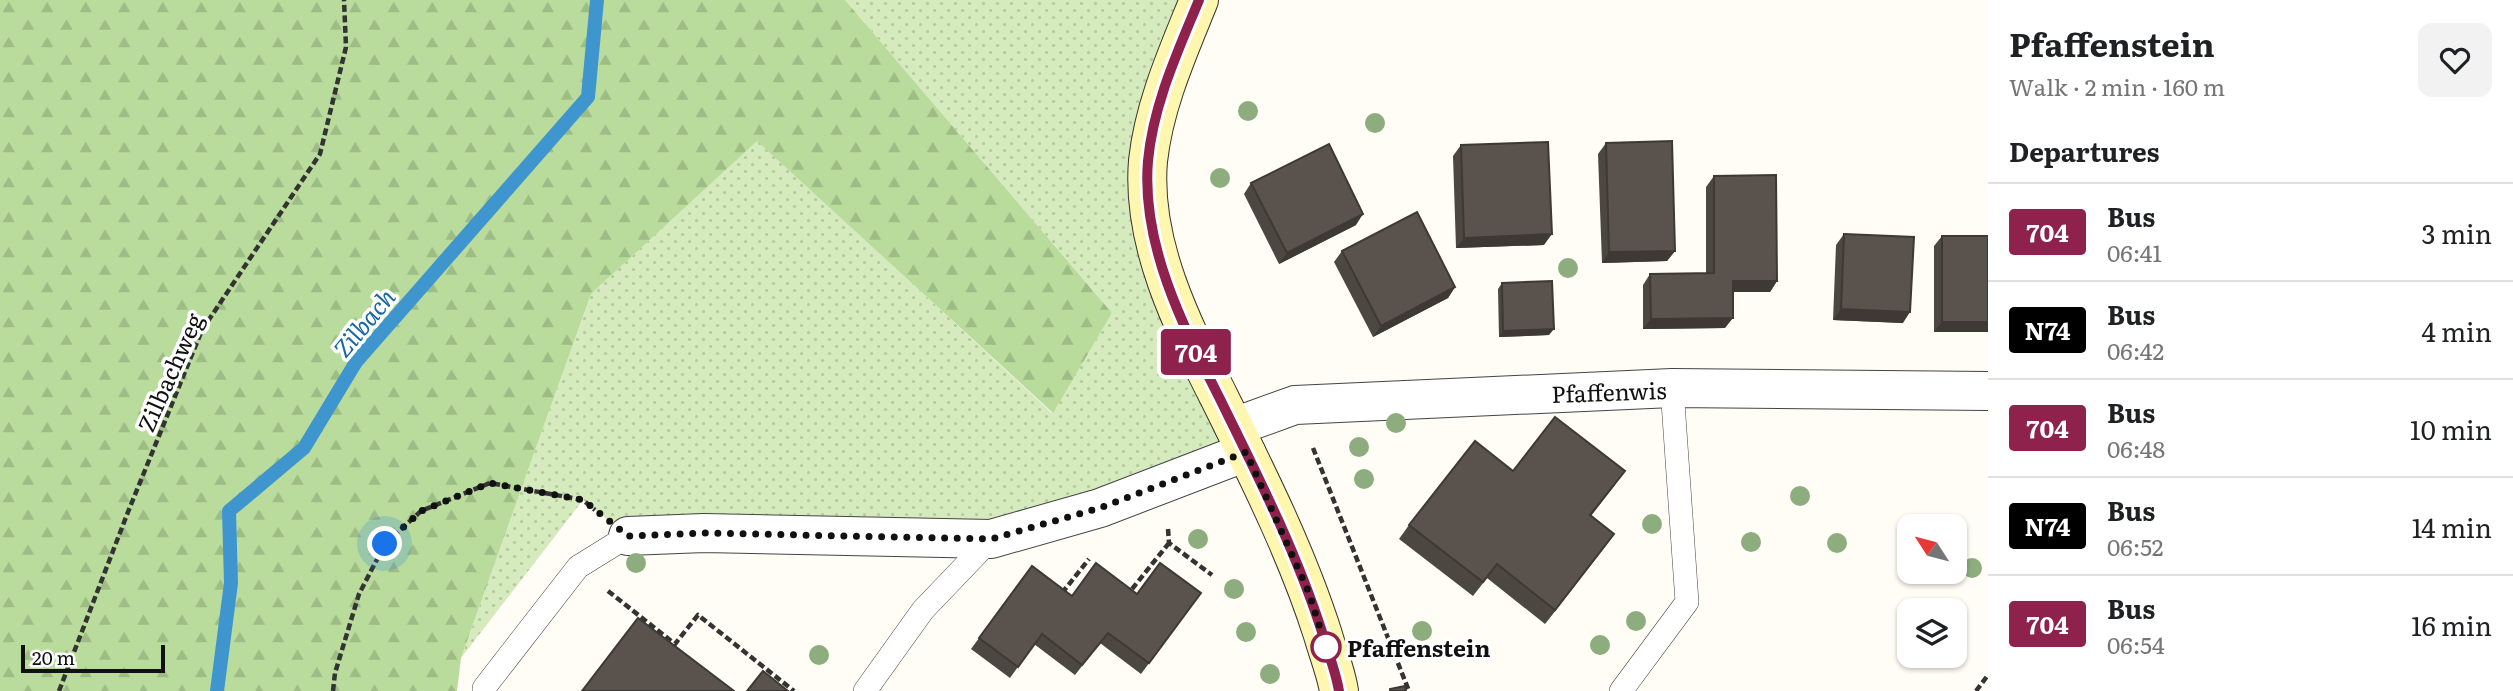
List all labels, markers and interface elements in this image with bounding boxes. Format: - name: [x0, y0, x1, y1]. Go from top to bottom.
- text: Pfaffenstein: [2009, 18, 2215, 67]
- button: heart: [2418, 23, 2492, 97]
- text: Walk · 2 min · 160 m: [2009, 69, 2225, 103]
- text: Departures: [2009, 131, 2160, 170]
- text: Bus: [2107, 196, 2155, 235]
- text: 3 min: [2422, 213, 2492, 252]
- text: 704: [2026, 214, 2069, 249]
- text: 06:41: [2107, 235, 2162, 269]
- water label: Zilbach: [324, 280, 402, 364]
- text: Bus: [2107, 294, 2155, 333]
- street label: Zilbachweg: [128, 307, 210, 437]
- text: 4 min: [2421, 311, 2492, 350]
- text: N74: [2025, 312, 2070, 347]
- line badge: 704: [1156, 329, 1236, 375]
- text: 06:42: [2107, 333, 2164, 367]
- text: 704: [1175, 334, 1217, 369]
- street label: Pfaffenwis: [1551, 372, 1667, 410]
- text: Bus: [2107, 392, 2155, 431]
- text: 10 min: [2410, 409, 2492, 448]
- text: 704: [2026, 410, 2069, 445]
- text: 06:48: [2107, 431, 2165, 465]
- text: Bus: [2107, 490, 2155, 529]
- text: 14 min: [2412, 507, 2492, 546]
- text: N74: [2025, 508, 2070, 543]
- north arrow: [1897, 514, 1967, 584]
- map controls: [1897, 514, 1967, 668]
- your location: [367, 526, 402, 561]
- text: 06:52: [2107, 529, 2163, 563]
- text: Bus: [2107, 588, 2155, 627]
- button: layers: [1897, 598, 1967, 668]
- text: 16 min: [2411, 605, 2492, 644]
- text: 704: [2026, 606, 2069, 641]
- text: 06:54: [2107, 627, 2165, 661]
- place label: Pfaffenstein: [1347, 630, 1490, 664]
- marker: Pfaffenstein: [1311, 632, 1341, 662]
- scale bar: [21, 642, 164, 674]
- text: 20 m: [32, 643, 75, 671]

